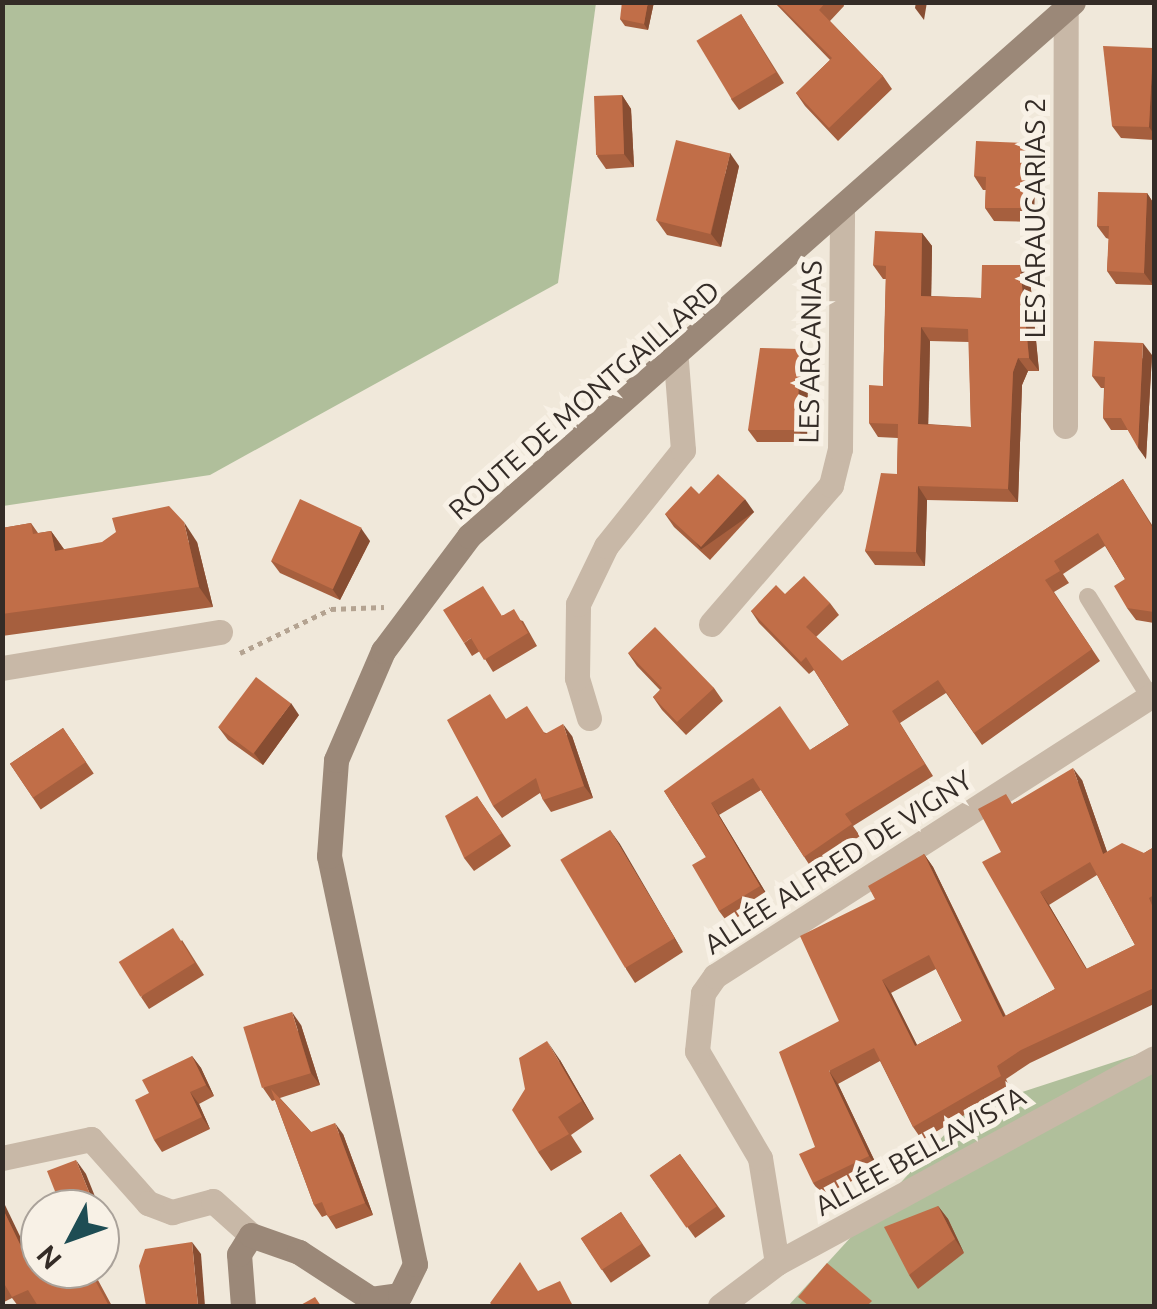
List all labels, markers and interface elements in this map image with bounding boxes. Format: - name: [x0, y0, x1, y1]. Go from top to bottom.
- street label: LES ARAUCARIAS 2: [1018, 98, 1052, 338]
- street label: LES ARCANIAS: [792, 260, 828, 444]
- street label: ROUTE DE MONTGAILLARD: [442, 273, 726, 527]
- street label: ALLÉE ALFRED DE VIGNY: [698, 763, 978, 961]
- street label: ALLÉE BELLAVISTA: [809, 1079, 1031, 1223]
- north arrow: [20, 1189, 120, 1289]
- text: N: [30, 1240, 67, 1276]

